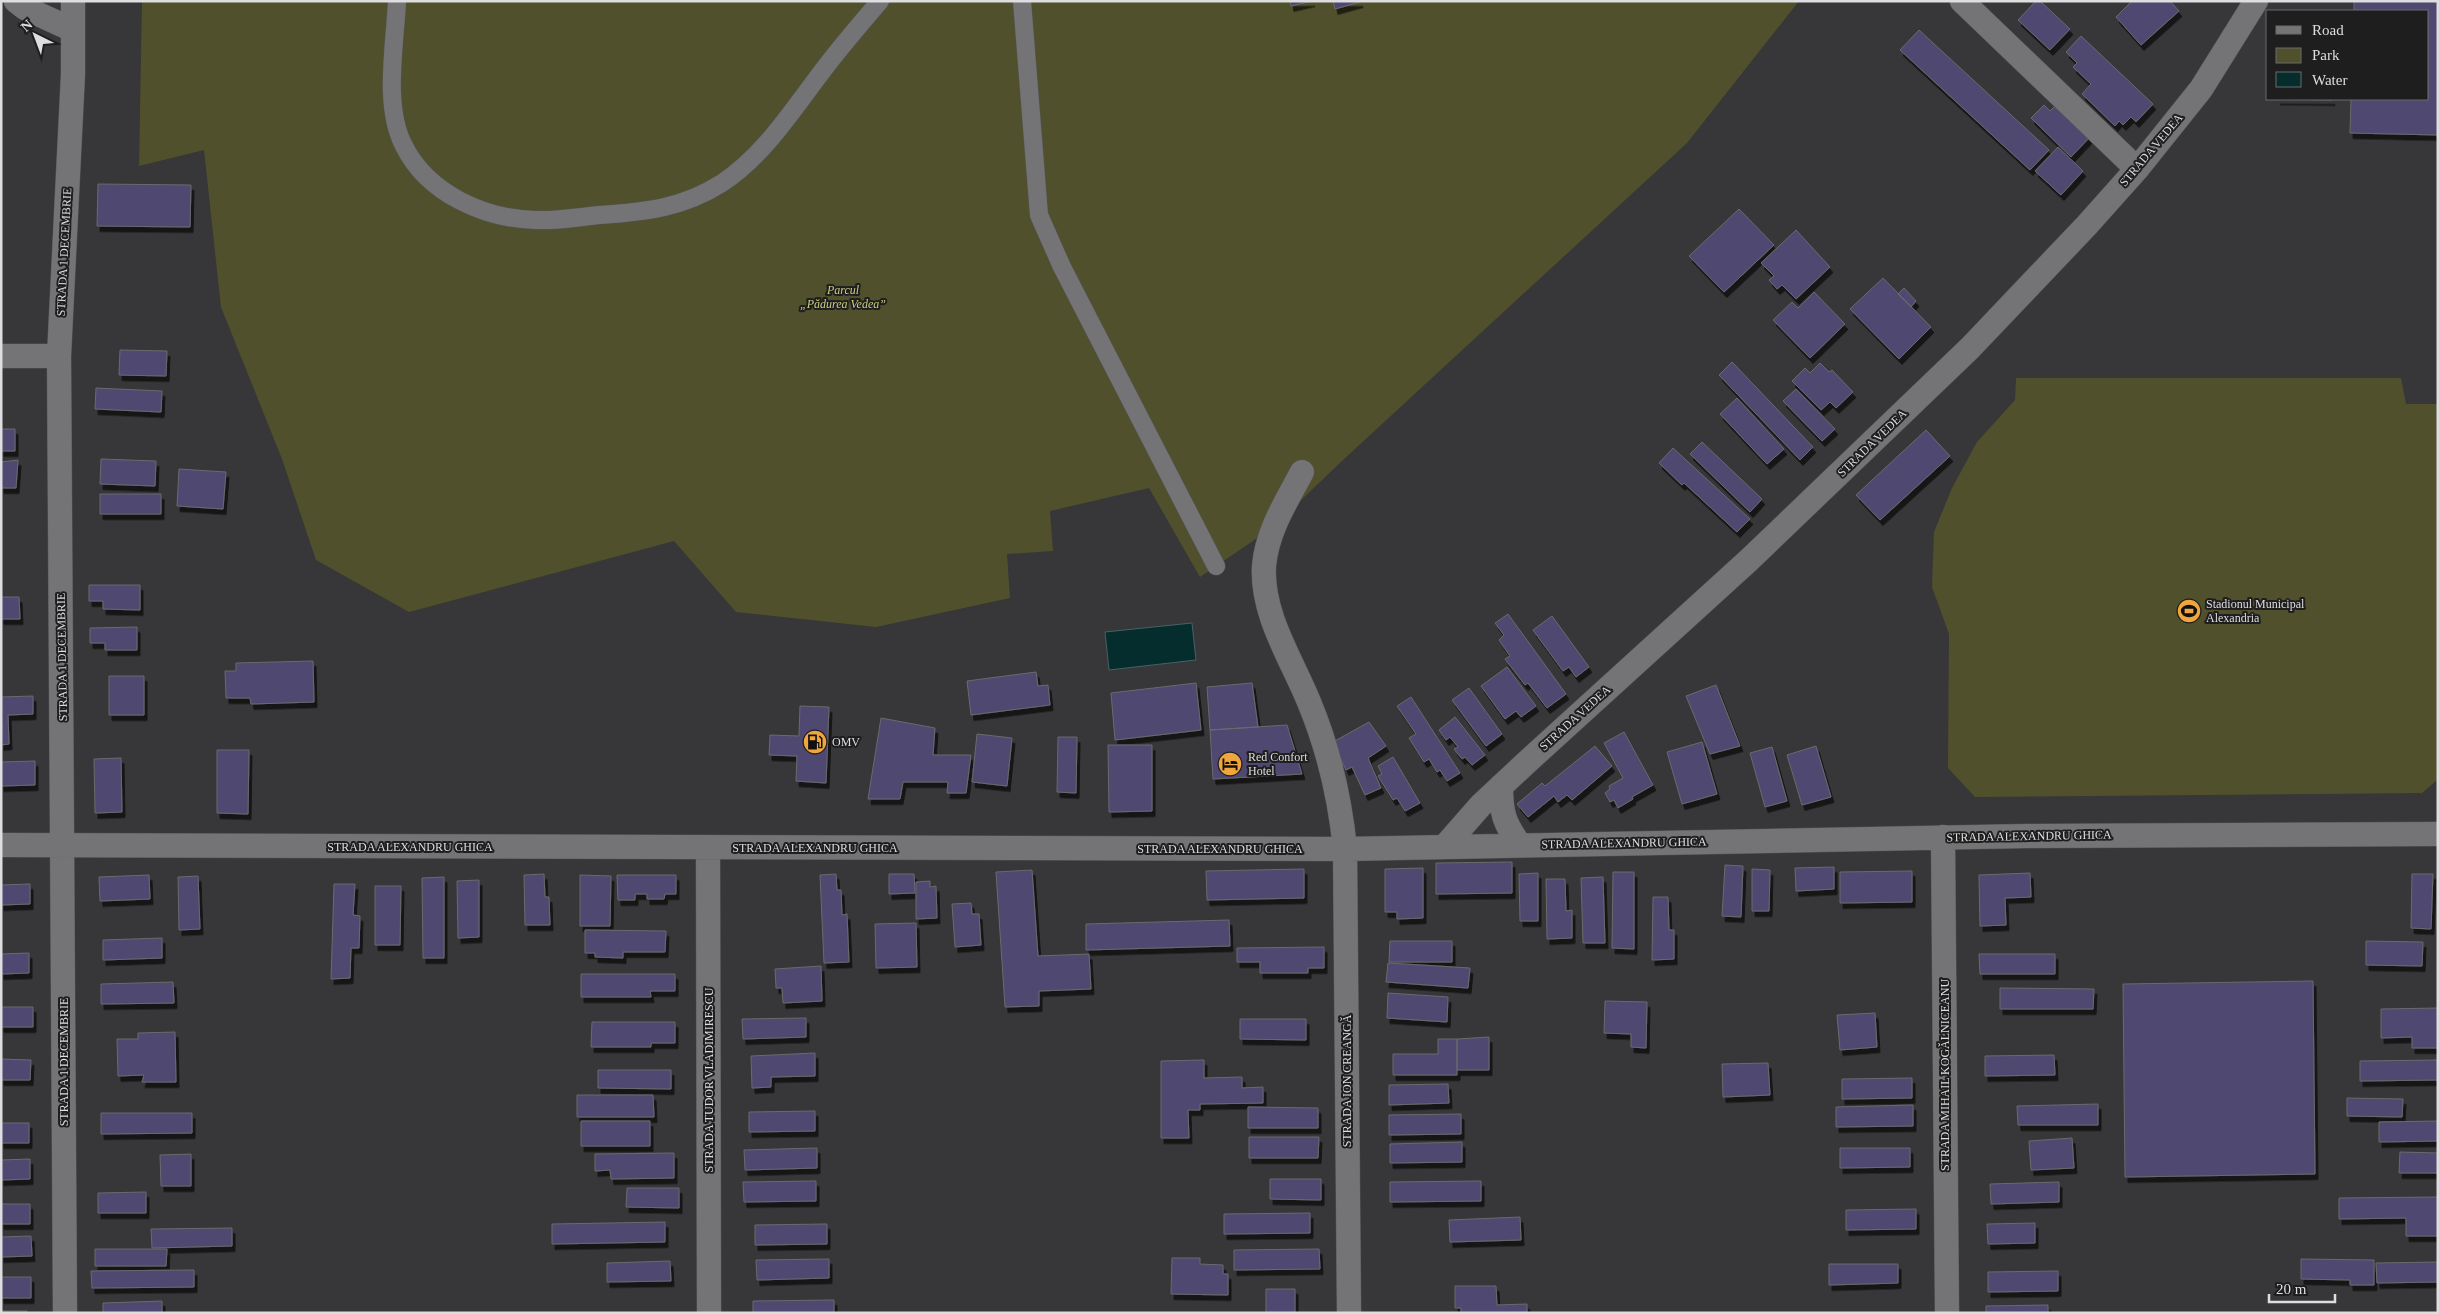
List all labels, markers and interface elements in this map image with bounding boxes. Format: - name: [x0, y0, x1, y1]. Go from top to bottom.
- north arrow: [10, 10, 60, 60]
- legend: [2266, 10, 2429, 100]
- text: N: [18, 17, 35, 35]
- text: Road: [2312, 22, 2344, 38]
- text: Park: [2312, 47, 2340, 63]
- text: Water: [2312, 72, 2347, 88]
- street label: STRADA VEDEA: [2116, 110, 2186, 189]
- street label: STRADA 1 DECEMBRIE: [54, 187, 74, 317]
- park label: Parcul „Pădurea Vedea”: [800, 283, 886, 311]
- street label: STRADA VEDEA: [1834, 406, 1910, 480]
- street label: STRADA 1 DECEMBRIE: [54, 593, 70, 721]
- place label: Stadionul Municipal Alexandria: [2206, 597, 2305, 625]
- sports icon: Stadionul Municipal Alexandria: [2176, 598, 2202, 624]
- street label: STRADA VEDEA: [1537, 682, 1614, 754]
- fuel station icon: OMV: [802, 729, 828, 755]
- place label: OMV: [832, 735, 860, 749]
- place label: Red Confort Hotel: [1248, 750, 1308, 778]
- hotel icon: Red Confort Hotel: [1217, 751, 1243, 777]
- street label: STRADA ALEXANDRU GHICA: [1946, 828, 2112, 844]
- street label: STRADA ALEXANDRU GHICA: [1541, 835, 1707, 851]
- street label: STRADA ALEXANDRU GHICA: [327, 840, 493, 854]
- street label: STRADA ALEXANDRU GHICA: [732, 841, 898, 855]
- street label: STRADA ALEXANDRU GHICA: [1137, 842, 1303, 856]
- street label: STRADA MIHAIL KOGĂLNICEANU: [1938, 979, 1952, 1171]
- street label: STRADA TUDOR VLADIMIRESCU: [702, 987, 716, 1172]
- street label: STRADA 1 DECEMBRIE: [57, 998, 71, 1126]
- street label: STRADA ION CREANGĂ: [1340, 1014, 1354, 1147]
- scale bar: [2269, 1272, 2335, 1304]
- text: 20 m: [2276, 1281, 2307, 1297]

